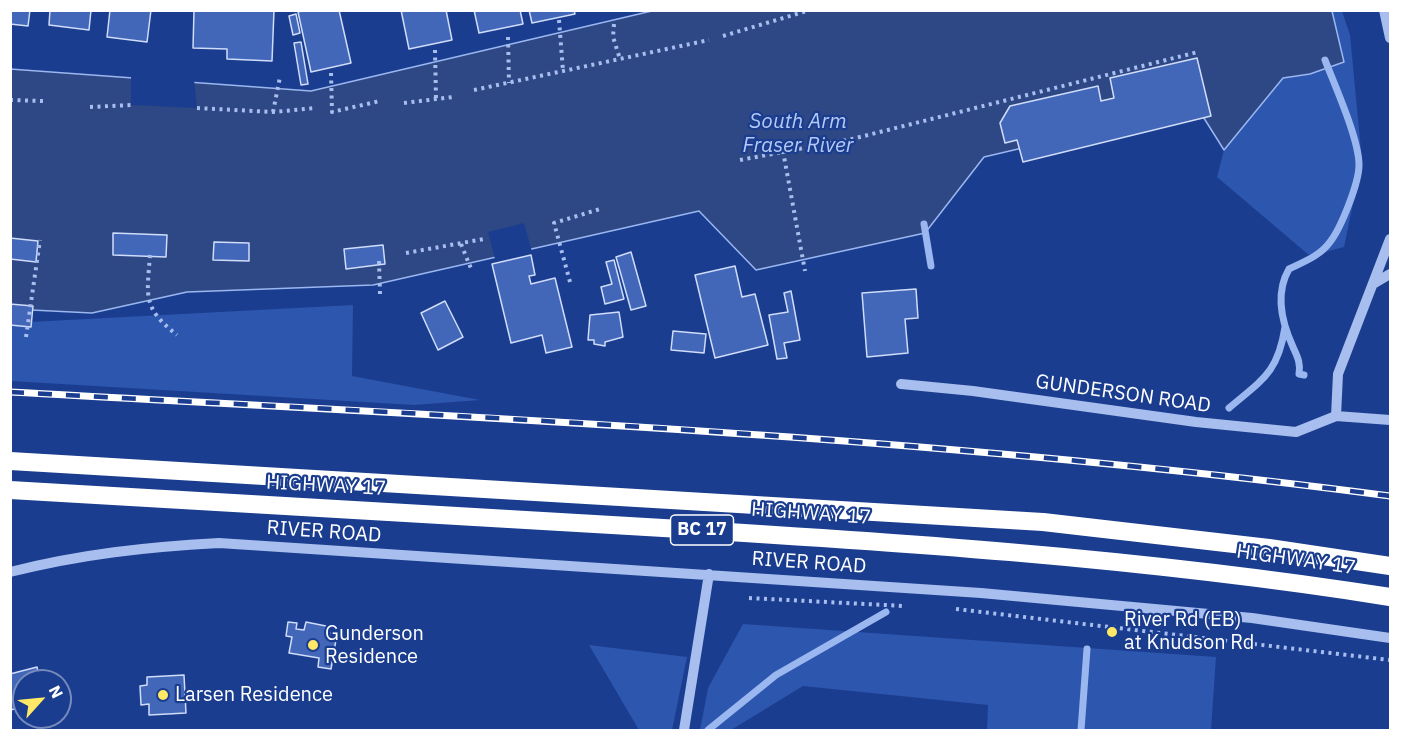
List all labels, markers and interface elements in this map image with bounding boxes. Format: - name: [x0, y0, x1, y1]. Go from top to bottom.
- water label: South Arm Fraser River: [743, 109, 853, 159]
- street label: GUNDERSON ROAD: [1034, 370, 1212, 418]
- street label: HIGHWAY 17: [265, 471, 387, 501]
- street label: HIGHWAY 17: [750, 498, 872, 530]
- road number: BC 17: [670, 515, 734, 545]
- street label: RIVER ROAD: [266, 516, 382, 548]
- street label: HIGHWAY 17: [1235, 540, 1357, 580]
- street label: RIVER ROAD: [751, 547, 867, 579]
- place label: River Rd (EB) at Knudson Rd: [1124, 608, 1254, 655]
- place label: Gunderson Residence: [325, 622, 424, 669]
- marker: River Rd (EB) at Knudson Rd: [1105, 625, 1119, 639]
- marker: Gunderson Residence: [306, 638, 320, 652]
- north arrow: [12, 669, 72, 729]
- text: N: [45, 682, 68, 701]
- place label: Larsen Residence: [175, 683, 333, 707]
- marker: Larsen Residence: [156, 688, 170, 702]

